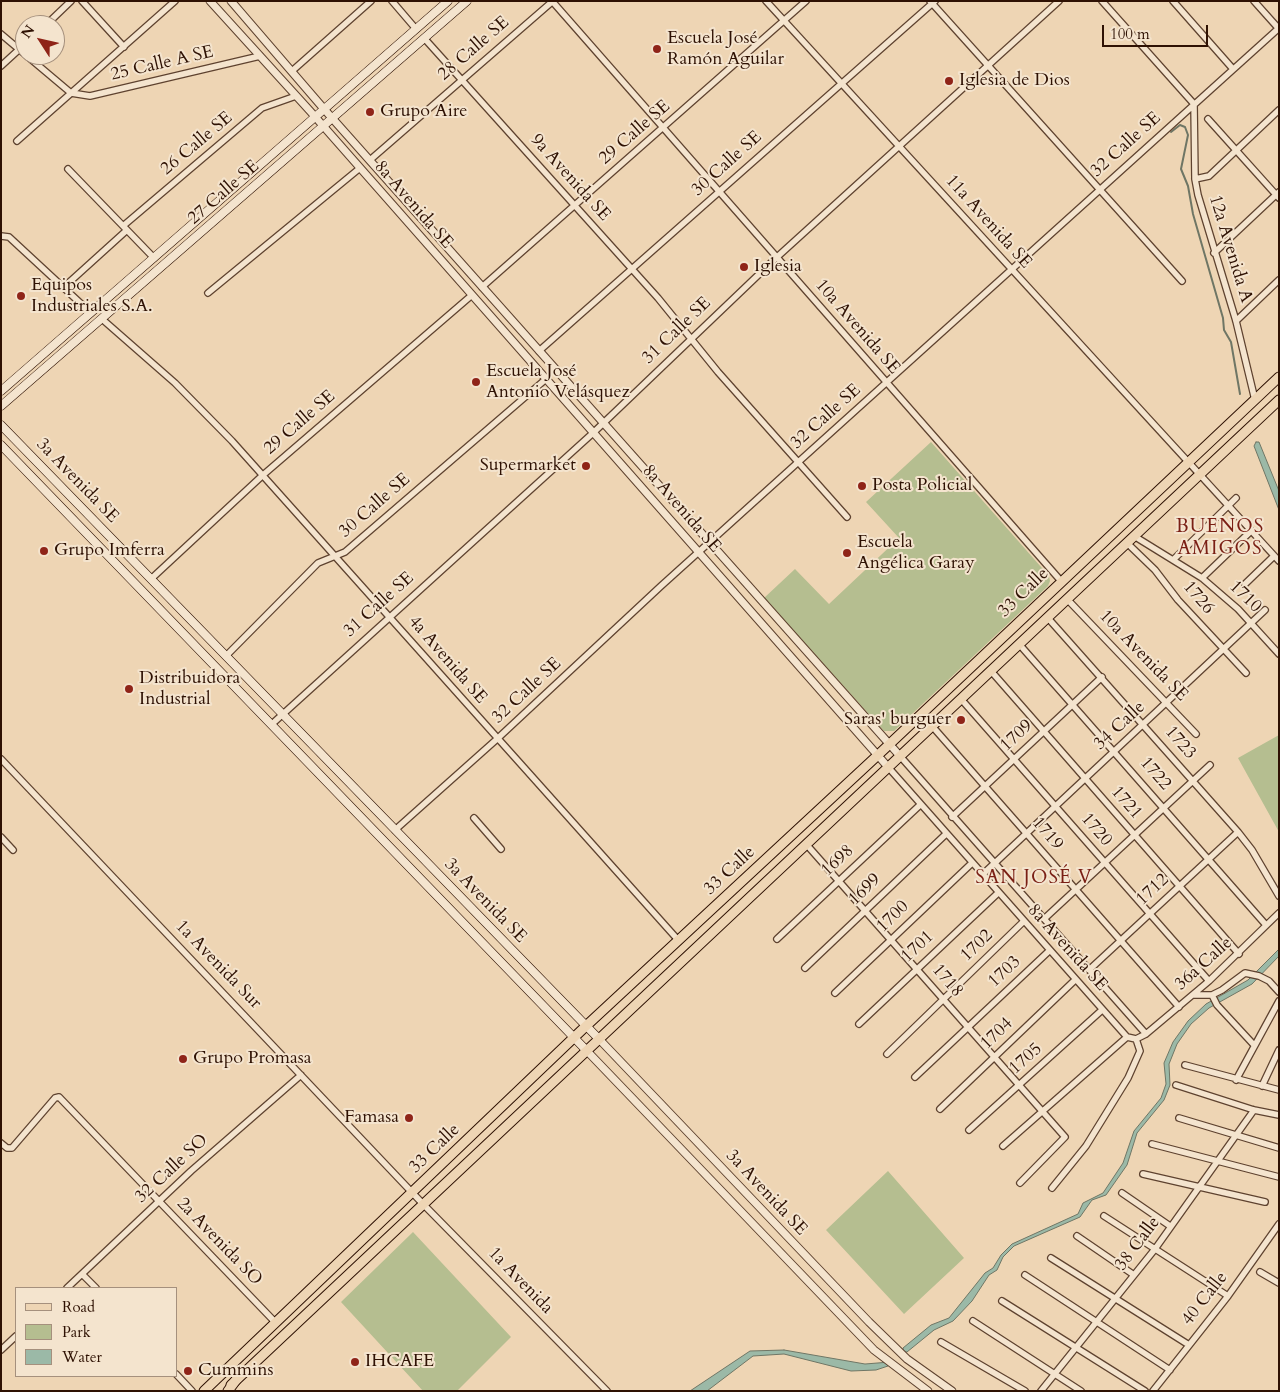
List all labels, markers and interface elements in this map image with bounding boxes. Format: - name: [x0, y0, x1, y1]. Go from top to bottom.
- street label: 28 Calle SE: [434, 12, 514, 86]
- north arrow: [15, 15, 65, 65]
- scale bar: [1105, 15, 1211, 47]
- text: N: [17, 21, 39, 42]
- text: 100 m: [1110, 24, 1150, 44]
- place label: Escuela José Ramón Aguilar: [667, 28, 784, 70]
- street label: 25 Calle A SE: [109, 42, 215, 86]
- marker: Escuela José Ramón Aguilar: [651, 43, 663, 55]
- place label: Iglesia de Dios: [959, 70, 1070, 92]
- marker: Iglesia de Dios: [943, 75, 955, 87]
- street label: 29 Calle SE: [595, 96, 675, 170]
- place label: Grupo Aire: [380, 101, 467, 123]
- marker: Grupo Aire: [364, 106, 376, 118]
- street label: 26 Calle SE: [157, 108, 237, 180]
- street label: 32 Calle SE: [1086, 108, 1166, 182]
- street label: 30 Calle SE: [687, 127, 767, 201]
- street label: 9a Avenida SE: [525, 130, 615, 226]
- street label: 27 Calle SE: [184, 156, 264, 230]
- street label: 8a Avenida SE: [369, 157, 457, 253]
- street label: 11a Avenida SE: [940, 171, 1036, 273]
- street label: 12a Avenida A: [1203, 193, 1257, 305]
- place label: Iglesia: [754, 256, 802, 278]
- marker: Iglesia: [738, 261, 750, 273]
- place label: Equipos Industriales S.A.: [31, 275, 153, 318]
- street label: 10a Avenida SE: [810, 275, 904, 379]
- marker: Equipos Industriales S.A.: [15, 290, 27, 302]
- street label: 31 Calle SE: [638, 293, 716, 369]
- place label: Escuela José Antonio Velásquez: [486, 361, 630, 404]
- marker: Escuela José Antonio Velásquez: [470, 376, 482, 388]
- street label: 32 Calle SE: [786, 380, 866, 454]
- street label: 29 Calle SE: [260, 386, 340, 460]
- street label: 3a Avenida SE: [31, 434, 123, 528]
- place label: Supermarket: [480, 455, 576, 477]
- marker: Supermarket: [580, 460, 592, 472]
- street label: 8a Avenida SE: [637, 461, 725, 557]
- street label: 30 Calle SE: [335, 469, 415, 543]
- place label: Posta Policial: [872, 475, 972, 497]
- marker: Posta Policial: [856, 480, 868, 492]
- district label: BUENOS AMIGOS: [1175, 517, 1265, 561]
- place label: Escuela Angélica Garay: [857, 532, 975, 574]
- place label: Grupo Imferra: [54, 540, 165, 562]
- marker: Grupo Imferra: [38, 545, 50, 557]
- marker: Escuela Angélica Garay: [841, 547, 853, 559]
- street label: 33 Calle: [994, 564, 1054, 622]
- street label: 31 Calle SE: [339, 568, 419, 642]
- street label: 1710: [1224, 576, 1266, 618]
- street label: 1726: [1178, 577, 1218, 619]
- street label: 10a Avenida SE: [1094, 606, 1192, 706]
- street label: 4a Avenida SE: [403, 612, 491, 708]
- street label: 32 Calle SE: [488, 653, 566, 729]
- place label: Distribuidora Industrial: [139, 668, 240, 711]
- marker: Distribuidora Industrial: [123, 683, 135, 695]
- street label: 34 Calle: [1090, 697, 1150, 755]
- place label: Saras' burguer: [844, 709, 951, 731]
- marker: Saras' burguer: [955, 714, 967, 726]
- street label: 1709: [996, 716, 1038, 756]
- street label: 1723: [1160, 722, 1200, 764]
- street label: 1722: [1135, 753, 1175, 795]
- street label: 1721: [1106, 782, 1146, 824]
- street label: 1720: [1076, 809, 1116, 851]
- street label: 1719: [1027, 813, 1067, 855]
- street label: 1698: [817, 841, 859, 881]
- street label: 33 Calle: [700, 842, 760, 900]
- street label: 3a Avenida SE: [439, 854, 531, 948]
- district label: SAN JOSÉ V: [974, 868, 1094, 890]
- street label: 1699: [844, 869, 886, 911]
- street label: 1712: [1132, 870, 1174, 910]
- street label: 1700: [872, 896, 914, 938]
- street label: 8a Avenida SE: [1022, 900, 1112, 996]
- street label: 1a Avenida Sur: [170, 916, 266, 1014]
- street label: 1702: [956, 925, 998, 967]
- street label: 1701: [897, 927, 939, 967]
- street label: 36a Calle: [1171, 933, 1237, 995]
- street label: 1703: [984, 952, 1026, 992]
- street label: 1718: [927, 960, 967, 1002]
- street label: 1704: [976, 1013, 1018, 1055]
- street label: 1705: [1005, 1039, 1047, 1079]
- place label: Grupo Promasa: [193, 1048, 312, 1070]
- marker: Grupo Promasa: [177, 1053, 189, 1065]
- place label: Famasa: [344, 1107, 399, 1129]
- marker: Famasa: [403, 1112, 415, 1124]
- street label: 33 Calle: [405, 1120, 465, 1178]
- street label: 32 Calle SO: [131, 1130, 213, 1208]
- street label: 3a Avenida SE: [721, 1146, 811, 1240]
- street label: 2a Avenida SO: [172, 1194, 266, 1290]
- street label: 38 Calle: [1111, 1213, 1165, 1275]
- street label: 1a Avenida: [483, 1243, 557, 1319]
- street label: 40 Calle: [1177, 1268, 1233, 1330]
- legend: [15, 1287, 178, 1377]
- text: Road: [62, 1297, 95, 1317]
- text: Park: [62, 1322, 91, 1342]
- text: Water: [62, 1347, 102, 1367]
- place label: IHCAFE: [365, 1351, 434, 1373]
- marker: IHCAFE: [349, 1356, 361, 1368]
- place label: Cummins: [198, 1360, 273, 1382]
- marker: Cummins: [182, 1365, 194, 1377]

